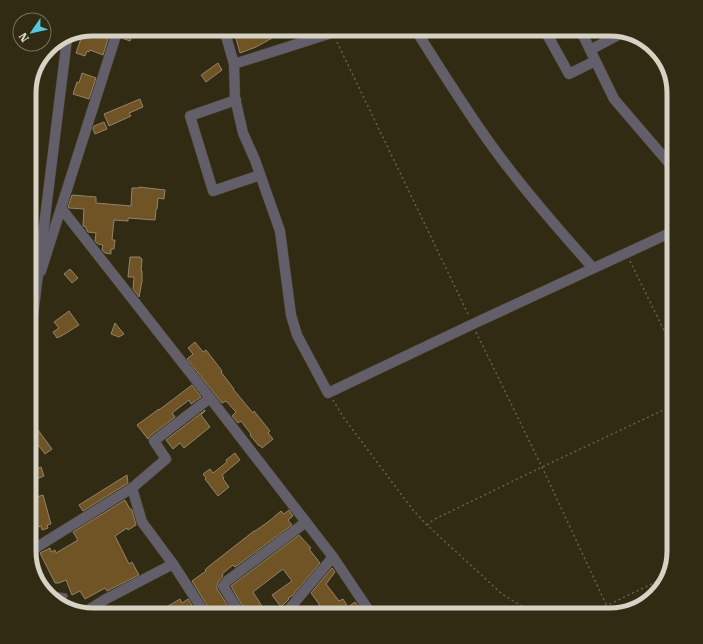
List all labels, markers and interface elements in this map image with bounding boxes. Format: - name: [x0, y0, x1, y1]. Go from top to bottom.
- north arrow: [12, 12, 52, 52]
- text: N: [16, 30, 32, 44]

